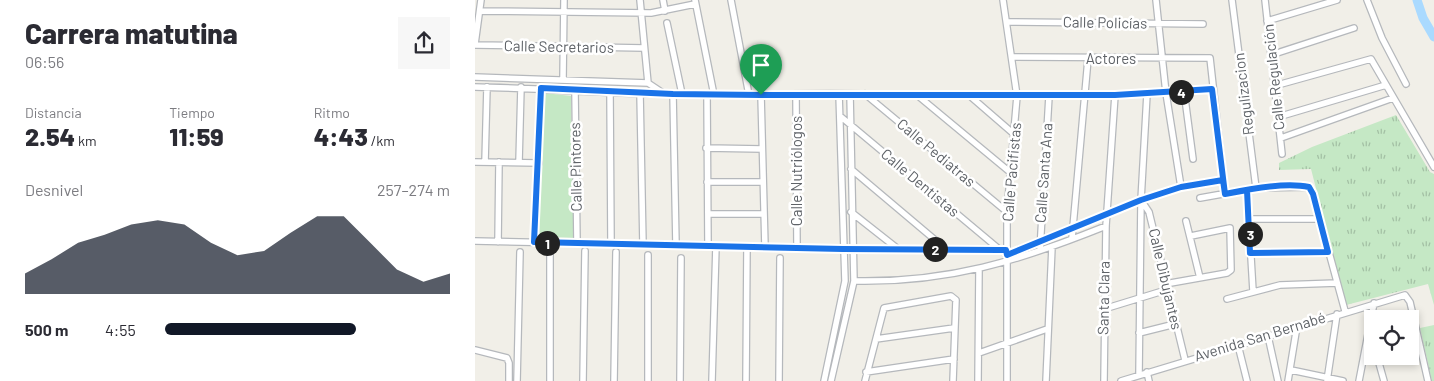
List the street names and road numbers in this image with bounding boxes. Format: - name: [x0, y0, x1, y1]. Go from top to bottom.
- street label: Calle Policías: [1063, 12, 1147, 32]
- street label: Calle Regulación: [1258, 23, 1288, 131]
- street label: Calle Secretarios: [504, 36, 614, 56]
- street label: Actores: [1086, 49, 1136, 67]
- street label: Regulizacion: [1229, 52, 1257, 136]
- street label: Calle Pediatras: [894, 114, 979, 190]
- street label: Calle Nutriólogos: [787, 116, 805, 226]
- street label: Calle Pintores: [565, 122, 585, 212]
- street label: Calle Pacifistas: [998, 122, 1024, 222]
- street label: Calle Santa Ana: [1031, 122, 1055, 223]
- street label: Calle Dentistas: [878, 144, 963, 220]
- street label: Calle Dibujantes: [1146, 226, 1186, 331]
- street label: Santa Clara: [1093, 261, 1113, 335]
- street label: Avenida San Bernabé: [1192, 307, 1328, 365]

